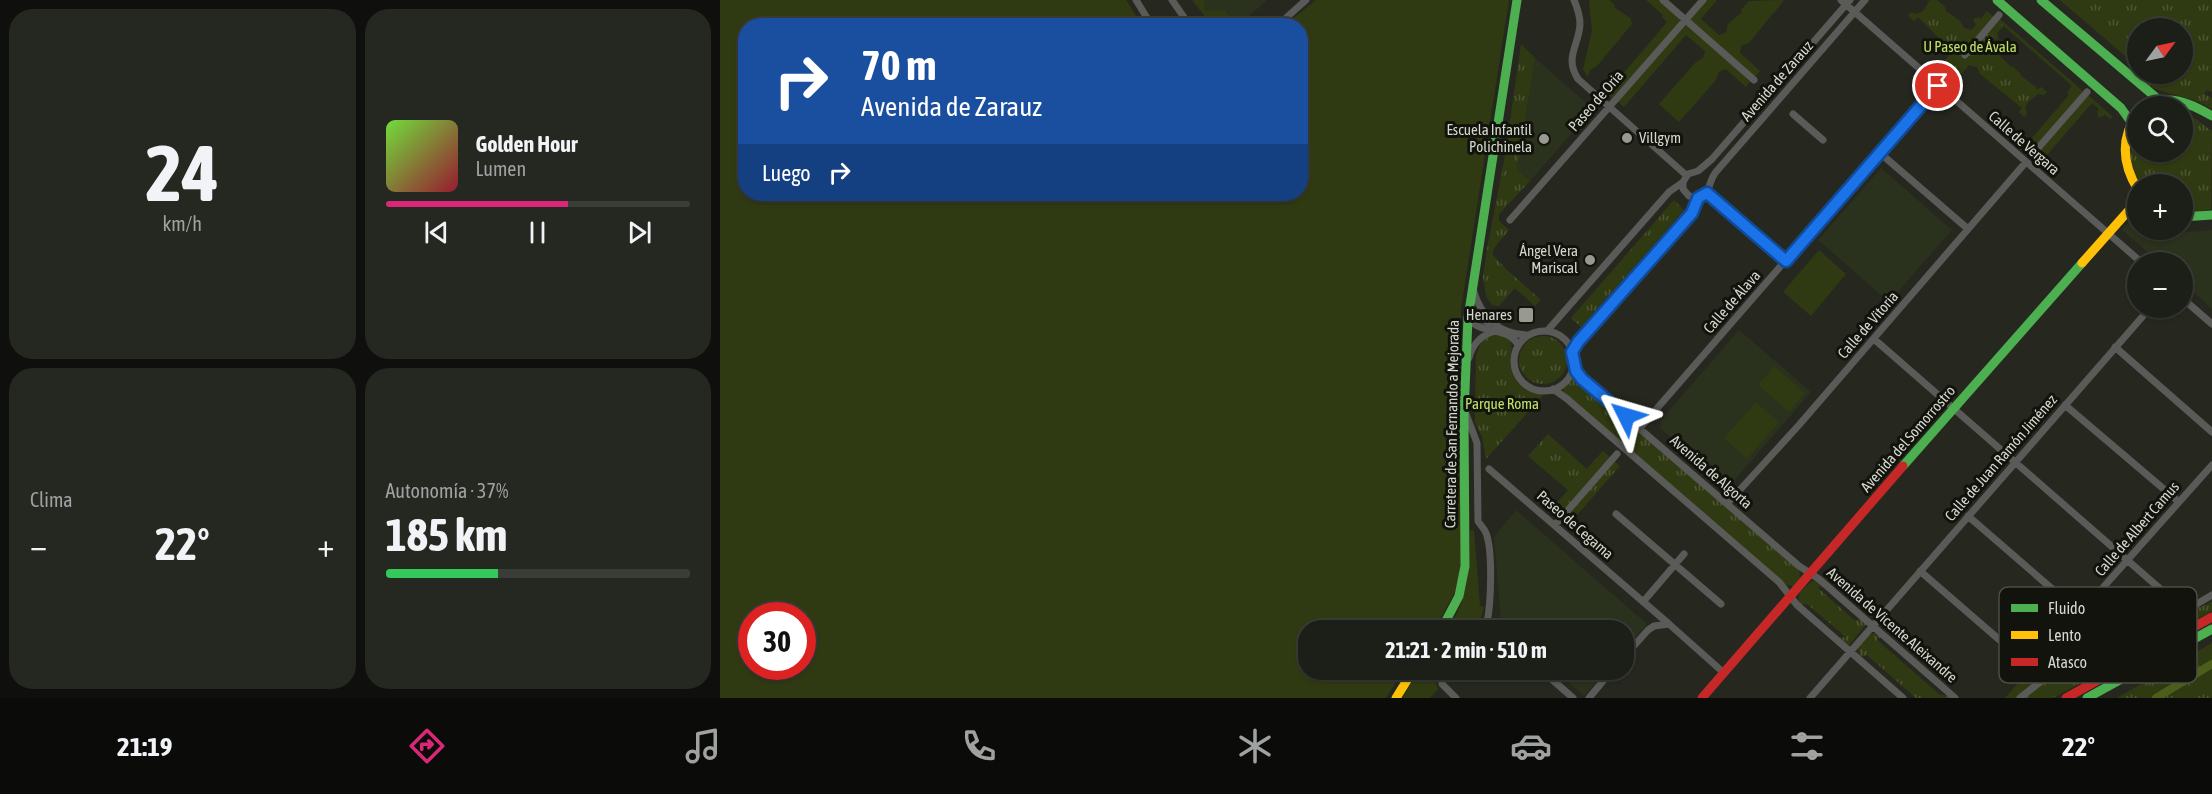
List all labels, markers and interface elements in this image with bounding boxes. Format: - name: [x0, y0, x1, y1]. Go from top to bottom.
- north arrow: [2127, 18, 2193, 84]
- map controls: [2127, 18, 2193, 318]
- street label: Avenida de Zarauz: [1737, 37, 1816, 124]
- park label: U Paseo de Ávala: [1923, 38, 2017, 55]
- text: 70 m: [861, 41, 936, 89]
- icon: right: [762, 42, 840, 120]
- pin: [1912, 60, 1963, 111]
- street label: Paseo de Oria: [1565, 67, 1627, 134]
- icon: arrive: [1921, 69, 1954, 102]
- text: Avenida de Zarauz: [861, 91, 1042, 122]
- button: search: [2127, 96, 2193, 162]
- street label: Calle de Vergara: [1985, 107, 2063, 178]
- place label: Escuela Infantil Polichinela: [1446, 121, 1532, 155]
- text: 24: [146, 128, 219, 218]
- place label: Villgym: [1639, 129, 1681, 146]
- text: Golden Hour: [476, 131, 577, 157]
- marker: Villgym: [1620, 131, 1634, 145]
- marker: Escuela Infantil Polichinela: [1537, 132, 1551, 146]
- icon: right: [823, 156, 856, 189]
- text: Lumen: [476, 157, 526, 180]
- text: Luego: [762, 160, 811, 186]
- button: +: [2127, 174, 2193, 240]
- text: km/h: [162, 212, 202, 235]
- icon: previous: [420, 216, 453, 249]
- icon: pause: [521, 216, 554, 249]
- icon: next: [623, 216, 656, 249]
- place label: Ángel Vera Mariscal: [1520, 242, 1578, 276]
- button: −: [2127, 252, 2193, 318]
- marker: Ángel Vera Mariscal: [1583, 253, 1597, 267]
- street label: Calle de Álava: [1700, 267, 1764, 337]
- street label: Calle de Vitoria: [1834, 288, 1901, 362]
- place label: Henares: [1466, 306, 1512, 323]
- marker: Henares: [1517, 306, 1535, 324]
- street label: Carretera de San Fernando a Mejorada: [1441, 320, 1462, 528]
- street label: Avenida del Somorrostro: [1857, 382, 1958, 495]
- position arrow: [1594, 384, 1658, 448]
- street label: Calle de Juan Ramón Jiménez: [1941, 391, 2060, 524]
- park label: Parque Roma: [1465, 395, 1539, 412]
- street label: Avenida de Algorta: [1667, 431, 1756, 512]
- street label: Calle de Albert Camus: [2091, 478, 2182, 579]
- text: Autonomía · 37%: [386, 479, 508, 502]
- street label: Paseo de Cegama: [1534, 487, 1617, 562]
- text: Clima: [30, 488, 73, 511]
- text: 185 km: [386, 509, 507, 561]
- text: 22°: [155, 518, 210, 570]
- text: −: [30, 526, 47, 564]
- text: +: [317, 526, 334, 564]
- street label: Avenida de Vicente Aleixandre: [1824, 564, 1961, 686]
- legend: [1999, 587, 2197, 683]
- text: Fluido: [2048, 599, 2085, 617]
- speed limit sign: 30: [738, 602, 816, 680]
- text: Lento: [2048, 626, 2081, 644]
- text: 21:21 · 2 min · 510 m: [1385, 637, 1547, 663]
- text: Atasco: [2048, 653, 2087, 671]
- icon: directions: [406, 725, 448, 767]
- icon: music: [682, 725, 724, 767]
- icon: phone: [958, 725, 1000, 767]
- icon: climate: [1234, 725, 1276, 767]
- icon: car: [1510, 725, 1552, 767]
- icon: filters: [1786, 725, 1828, 767]
- text: 21:19: [117, 731, 173, 762]
- text: 22°: [2062, 731, 2095, 762]

